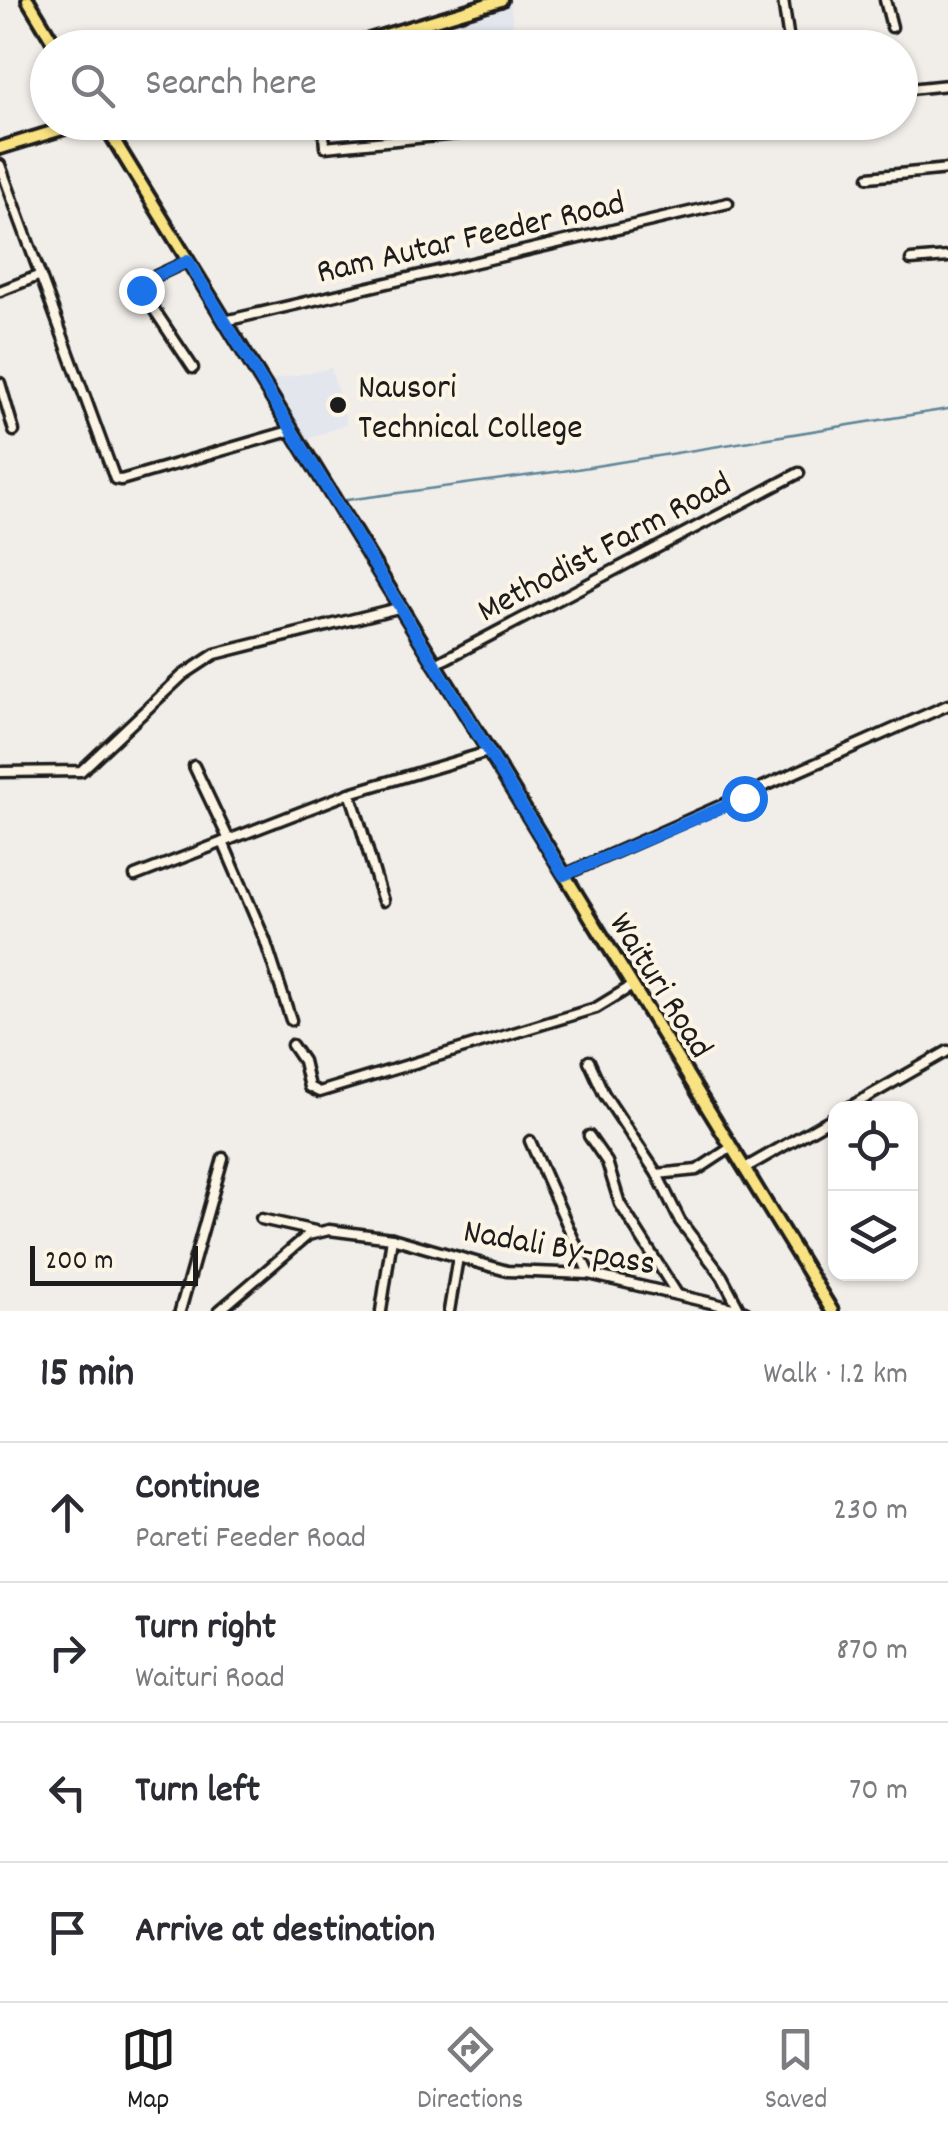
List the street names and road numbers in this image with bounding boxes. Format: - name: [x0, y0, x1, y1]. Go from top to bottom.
- street label: Ram Autar Feeder Road: [312, 180, 630, 300]
- street label: Methodist Farm Road: [469, 461, 741, 638]
- street label: Waituri Road: [594, 904, 723, 1069]
- street label: Nadali By-pass: [459, 1208, 659, 1291]

